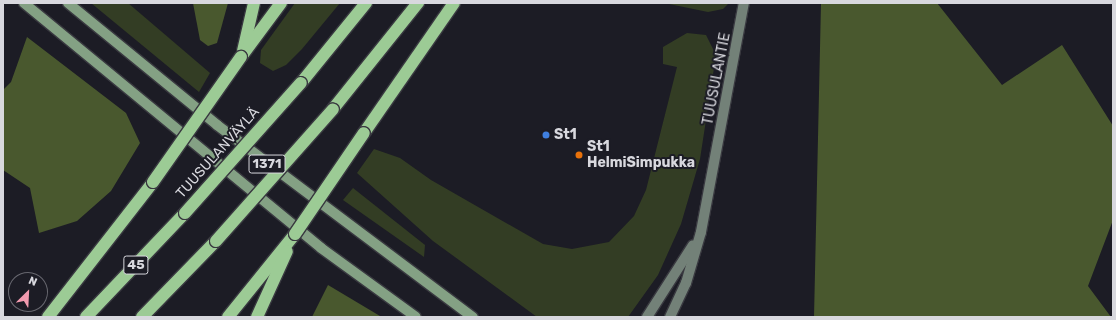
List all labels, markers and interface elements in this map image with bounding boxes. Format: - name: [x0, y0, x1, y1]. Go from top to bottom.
- street label: TUUSULANTIE: [700, 31, 734, 127]
- street label: TUUSULANVÄYLÄ: [173, 104, 263, 202]
- place label: St1: [554, 127, 577, 143]
- marker: St1: [541, 130, 551, 140]
- place label: St1 HelmiSimpukka: [587, 139, 695, 172]
- marker: St1 HelmiSimpukka: [574, 150, 584, 160]
- road number: 1371: [248, 153, 286, 175]
- road number: 45: [123, 254, 149, 276]
- north arrow: [8, 272, 48, 312]
- text: N: [26, 274, 39, 289]

